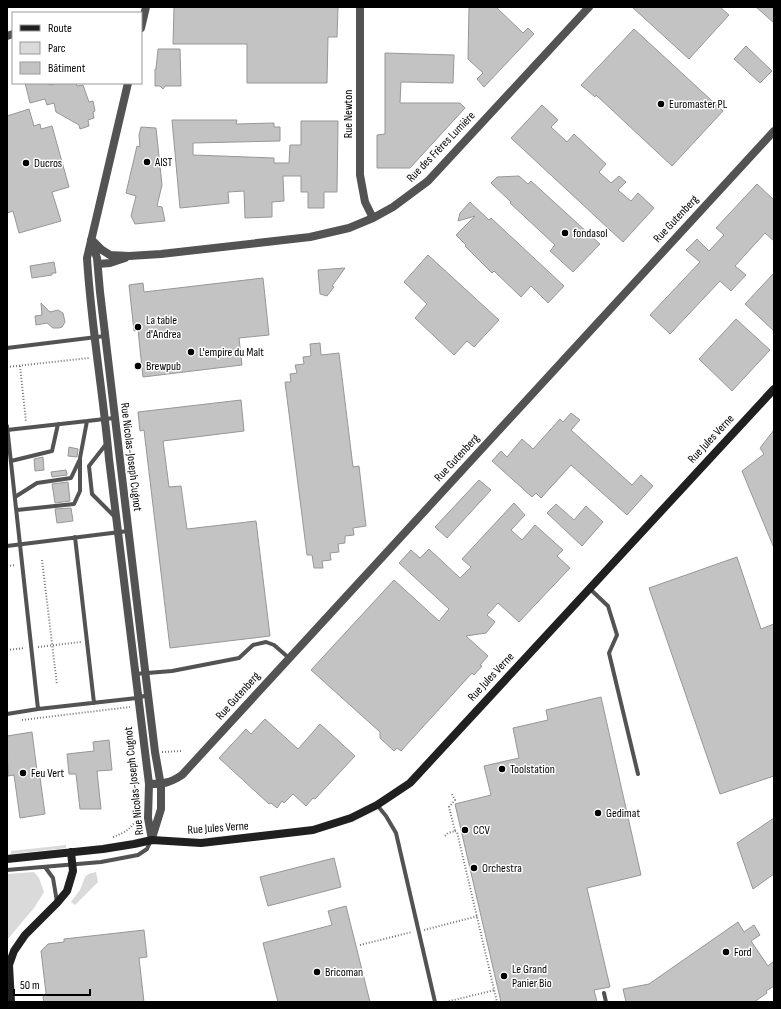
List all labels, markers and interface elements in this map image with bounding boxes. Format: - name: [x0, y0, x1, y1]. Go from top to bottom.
- legend: [12, 12, 142, 84]
- text: Route: [48, 21, 72, 36]
- text: Parc: [48, 41, 66, 56]
- text: Bâtiment: [48, 61, 86, 76]
- street label: Rue Newton: [341, 90, 356, 138]
- place label: Euromaster PL: [669, 97, 728, 112]
- marker: Euromaster PL: [656, 99, 666, 109]
- street label: Rue des Frères Lumière: [403, 108, 479, 185]
- place label: AIST: [154, 155, 173, 170]
- place label: Ducros: [34, 156, 62, 171]
- marker: AIST: [142, 157, 152, 167]
- marker: Ducros: [21, 158, 31, 168]
- street label: Rue Gutenberg: [650, 192, 702, 246]
- place label: fondasol: [573, 226, 607, 241]
- marker: fondasol: [560, 228, 570, 238]
- place label: La table d'Andrea: [146, 313, 181, 342]
- marker: La table d'Andrea: [133, 322, 143, 332]
- place label: L'empire du Malt: [199, 345, 264, 360]
- marker: L'empire du Malt: [186, 347, 196, 357]
- place label: Brewpub: [146, 359, 181, 374]
- marker: Brewpub: [133, 361, 143, 371]
- street label: Rue Nicolas-Joseph Cugnot: [117, 402, 145, 512]
- street label: Rue Jules Verne: [685, 411, 738, 467]
- street label: Rue Gutenberg: [431, 431, 483, 485]
- street label: Rue Jules Verne: [465, 649, 518, 705]
- street label: Rue Gutenberg: [212, 669, 264, 723]
- street label: Rue Nicolas-Joseph Cugnot: [121, 726, 147, 836]
- place label: Toolstation: [510, 762, 555, 777]
- marker: Toolstation: [497, 764, 507, 774]
- place label: Feu Vert: [31, 766, 65, 781]
- marker: Feu Vert: [18, 768, 28, 778]
- place label: Gedimat: [606, 806, 640, 821]
- marker: Gedimat: [593, 808, 603, 818]
- street label: Rue Jules Verne: [187, 818, 249, 838]
- place label: CCV: [473, 823, 491, 838]
- marker: CCV: [460, 825, 470, 835]
- place label: Orchestra: [482, 861, 522, 876]
- marker: Orchestra: [469, 863, 479, 873]
- place label: Ford: [734, 945, 752, 960]
- marker: Ford: [721, 947, 731, 957]
- place label: Le Grand Panier Bio: [512, 962, 552, 991]
- place label: Bricoman: [325, 965, 363, 980]
- marker: Bricoman: [312, 967, 322, 977]
- scale bar: [14, 971, 90, 997]
- marker: Le Grand Panier Bio: [499, 971, 509, 981]
- text: 50 m: [20, 978, 40, 993]

